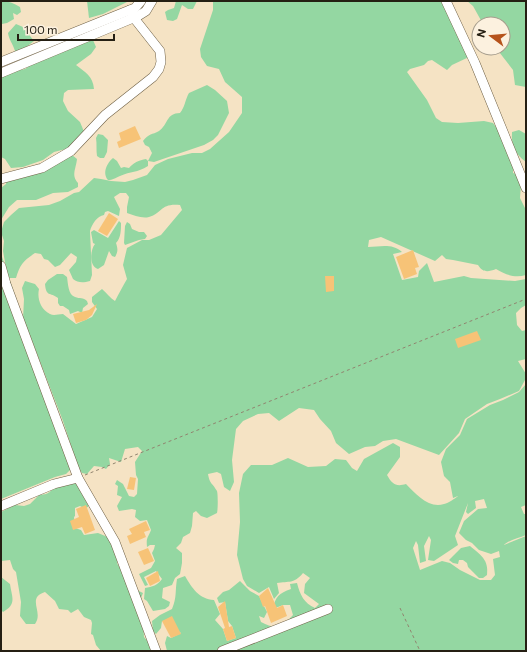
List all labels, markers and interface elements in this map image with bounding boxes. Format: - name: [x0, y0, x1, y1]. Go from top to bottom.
- scale bar: [18, 16, 114, 42]
- north arrow: [471, 16, 511, 56]
- text: 100 m: [24, 22, 58, 36]
- text: N: [474, 27, 488, 39]

